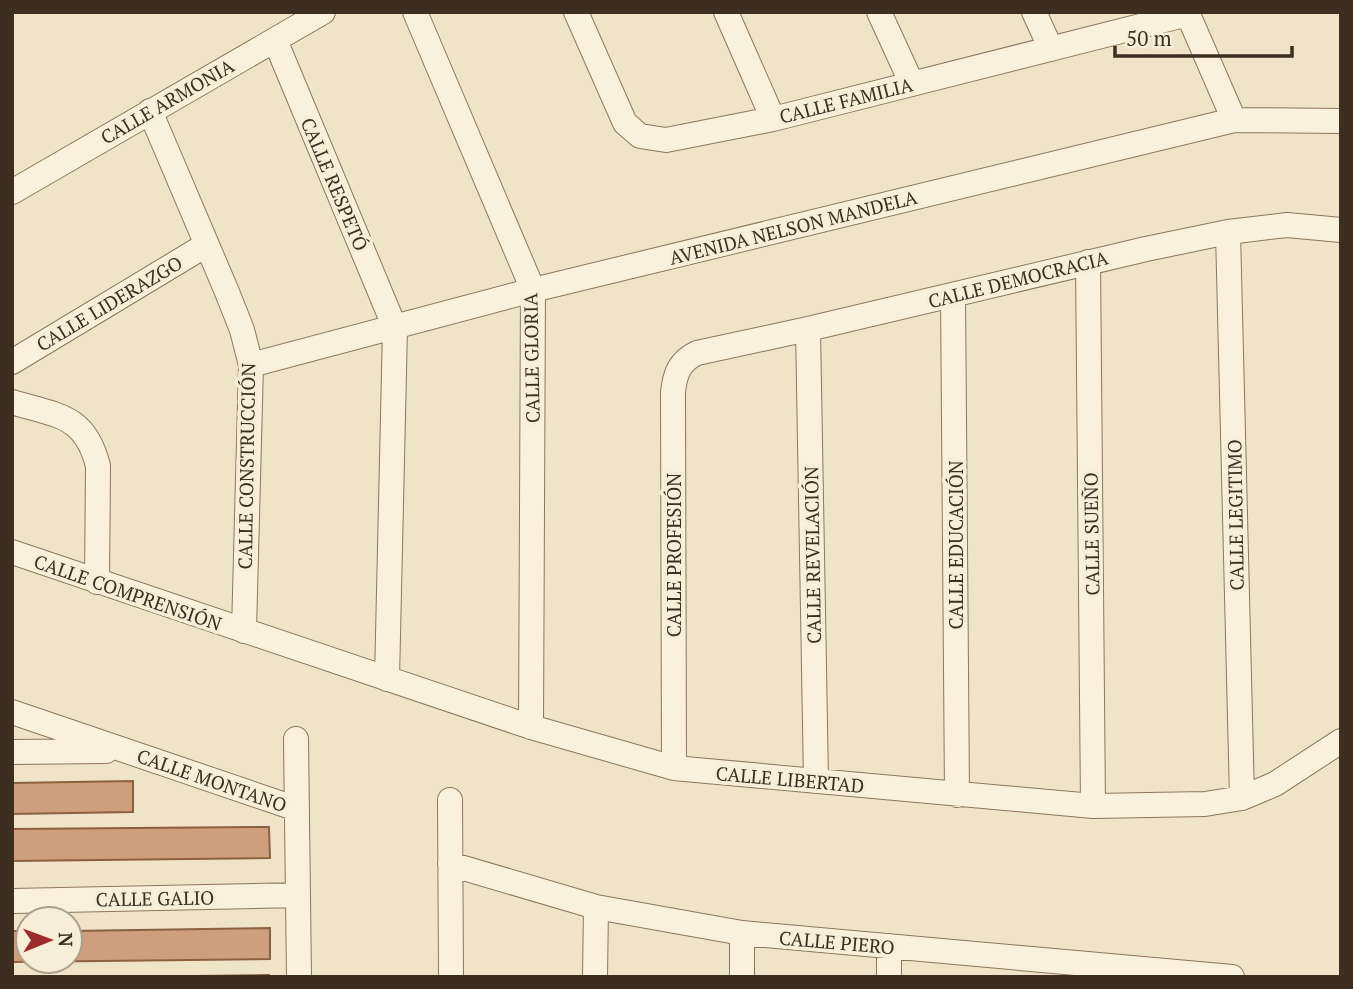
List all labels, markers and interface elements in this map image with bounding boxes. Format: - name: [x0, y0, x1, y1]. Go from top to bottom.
- scale bar: [1115, 14, 1292, 58]
- text: 50 m: [1126, 24, 1172, 52]
- street label: CALLE ARMONIA: [96, 53, 238, 149]
- street label: CALLE FAMILIA: [777, 71, 915, 129]
- street label: CALLE RESPETÓ: [296, 114, 374, 254]
- street label: AVENIDA NELSON MANDELA: [666, 184, 920, 270]
- street label: CALLE DEMOCRACIA: [925, 245, 1111, 313]
- street label: CALLE LIDERAZGO: [31, 250, 187, 356]
- street label: CALLE GLORIA: [517, 293, 545, 423]
- street label: CALLE CONSTRUCCIÓN: [232, 362, 260, 569]
- street label: CALLE LEGITIMO: [1221, 439, 1249, 591]
- street label: CALLE EDUCACIÓN: [943, 460, 968, 630]
- street label: CALLE REVELACIÓN: [798, 466, 826, 644]
- street label: CALLE SUEÑO: [1077, 472, 1105, 596]
- street label: CALLE PROFESIÓN: [661, 473, 686, 637]
- street label: CALLE COMPRENSIÓN: [31, 548, 225, 636]
- street label: CALLE MONTANO: [134, 743, 290, 817]
- street label: CALLE LIBERTAD: [715, 760, 865, 798]
- street label: CALLE GALIO: [96, 884, 214, 912]
- north arrow: [14, 905, 84, 975]
- street label: CALLE PIERO: [778, 924, 896, 960]
- text: N: [54, 932, 79, 948]

